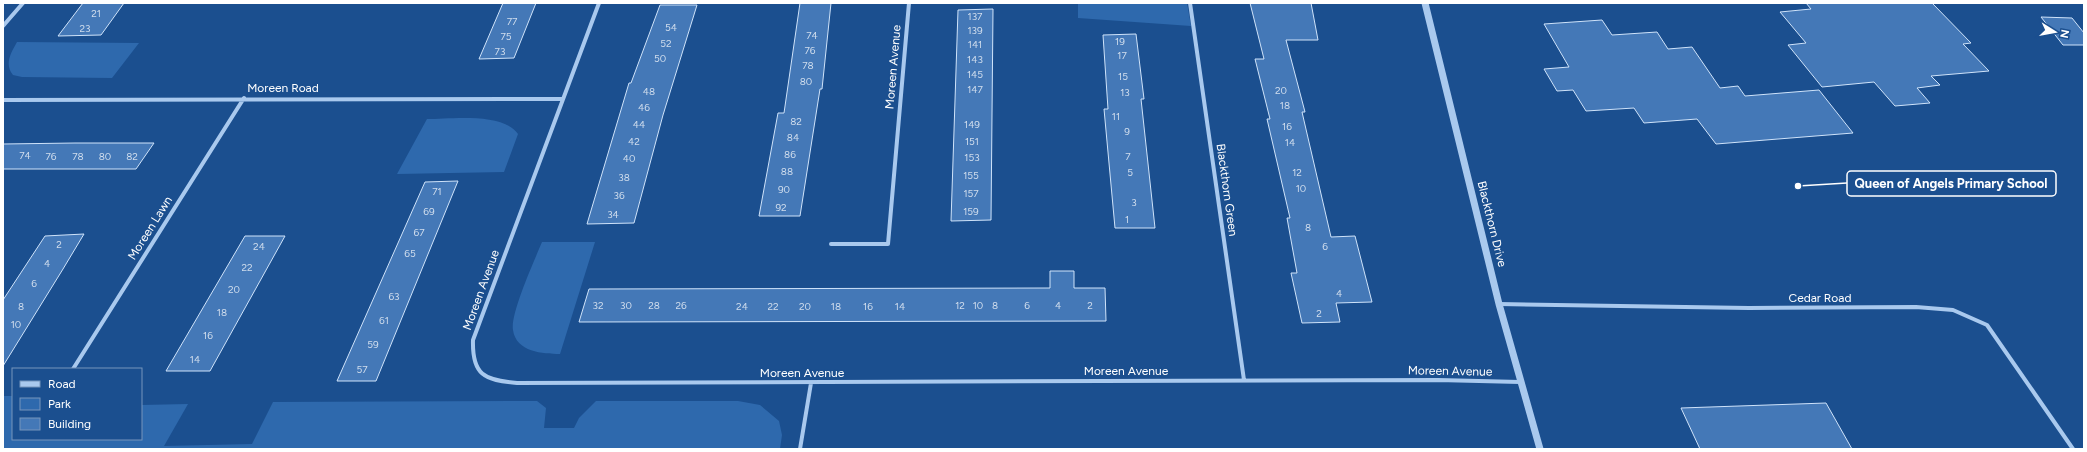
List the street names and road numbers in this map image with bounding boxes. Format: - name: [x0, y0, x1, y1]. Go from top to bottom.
- street label: Moreen Avenue: [882, 24, 904, 110]
- street label: Moreen Road: [247, 81, 319, 95]
- street label: Blackthorn Green: [1214, 143, 1240, 237]
- street label: Blackthorn Drive: [1475, 180, 1510, 269]
- street label: Moreen Lawn: [125, 193, 175, 262]
- street label: Moreen Avenue: [460, 247, 502, 332]
- street label: Cedar Road: [1788, 291, 1852, 305]
- street label: Moreen Avenue: [1408, 363, 1493, 379]
- street label: Moreen Avenue: [1084, 364, 1169, 378]
- street label: Moreen Avenue: [760, 366, 845, 380]

